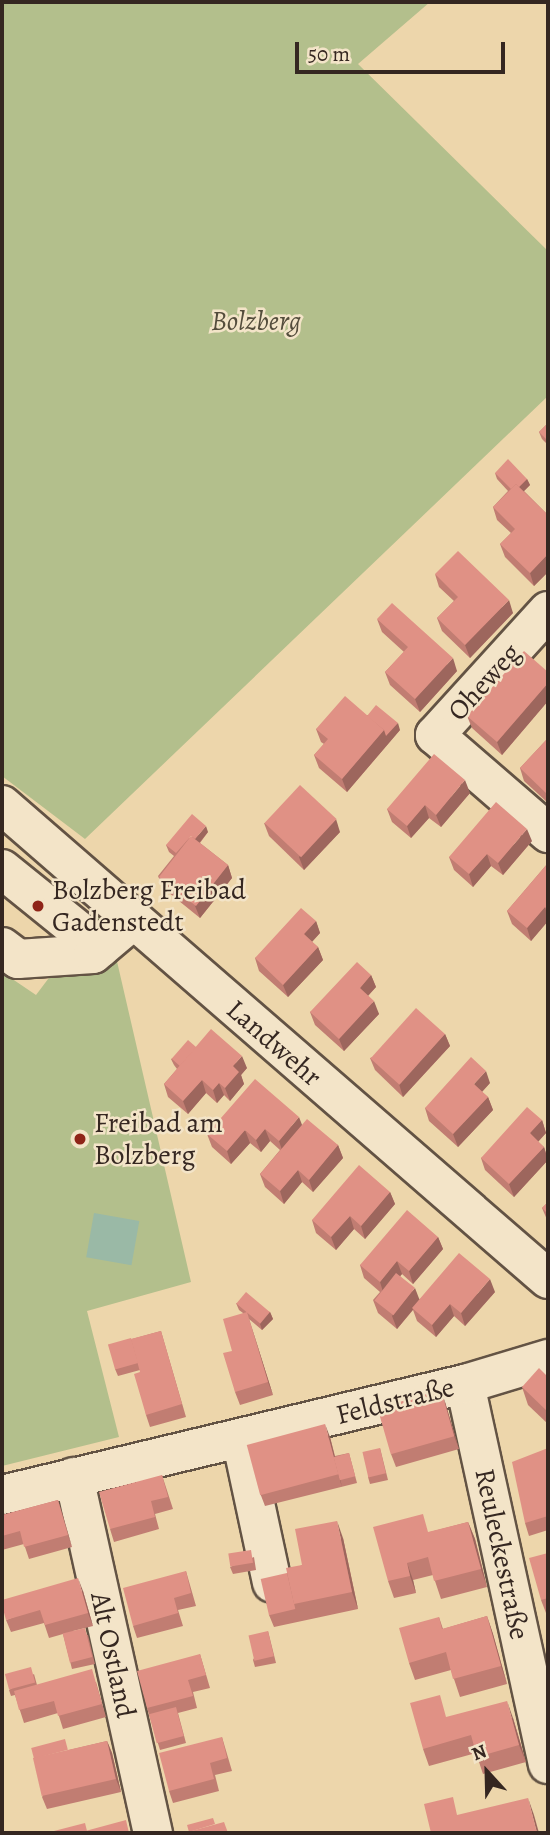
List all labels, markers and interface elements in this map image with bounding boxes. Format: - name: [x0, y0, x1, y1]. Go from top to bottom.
- scale bar: [298, 28, 508, 72]
- text: 50 m: [308, 40, 350, 68]
- park label: Bolzberg: [211, 304, 301, 338]
- street label: Oheweg: [441, 636, 527, 728]
- place label: Bolzberg Freibad Gadenstedt: [52, 873, 246, 939]
- marker: Bolzberg Freibad Gadenstedt: [30, 898, 46, 914]
- street label: Landwehr: [220, 993, 328, 1093]
- place label: Freibad am Bolzberg: [94, 1106, 223, 1172]
- marker: Freibad am Bolzberg: [72, 1131, 88, 1147]
- street label: Feldstraße: [332, 1370, 458, 1432]
- street label: Reuleckestraße: [467, 1465, 537, 1643]
- street label: Alt Ostland: [83, 1589, 143, 1721]
- north arrow: [452, 1737, 522, 1807]
- text: N: [468, 1738, 490, 1767]

